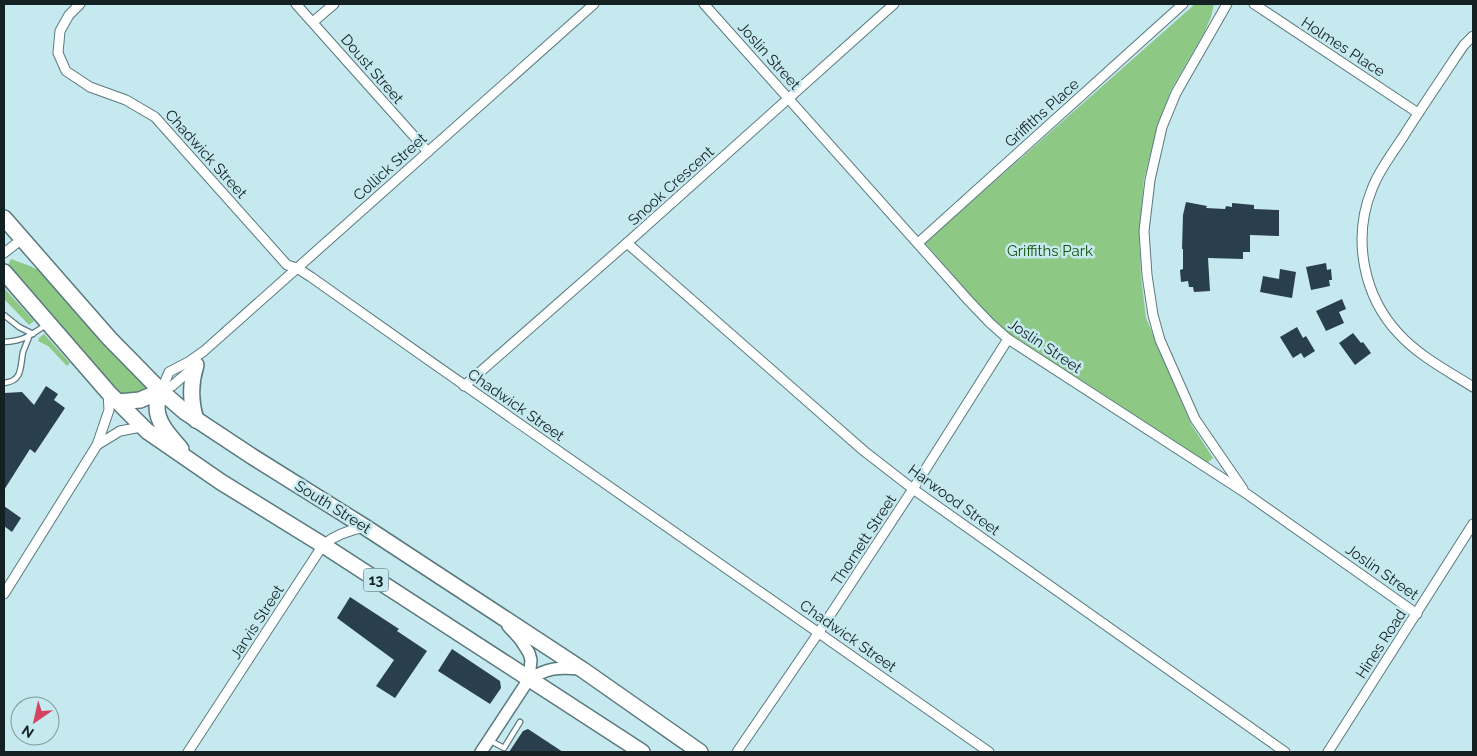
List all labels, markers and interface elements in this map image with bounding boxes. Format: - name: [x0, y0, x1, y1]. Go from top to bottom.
- street label: Holmes Place: [1298, 13, 1388, 81]
- street label: Joslin Street: [734, 18, 804, 94]
- street label: Doust Street: [337, 31, 407, 107]
- street label: Griffiths Place: [1001, 75, 1083, 151]
- street label: Chadwick Street: [161, 106, 251, 202]
- street label: Collick Street: [350, 129, 430, 205]
- street label: Snook Crescent: [624, 143, 718, 229]
- park label: Griffiths Park: [1007, 242, 1093, 260]
- street label: Joslin Street: [1005, 315, 1085, 377]
- street label: Chadwick Street: [464, 365, 568, 445]
- street label: Harwood Street: [905, 461, 1003, 539]
- street label: South Street: [292, 477, 374, 537]
- street label: Thornett Street: [828, 491, 900, 589]
- street label: Joslin Street: [1342, 540, 1422, 604]
- road number: 13: [364, 568, 388, 592]
- street label: Jarvis Street: [226, 582, 288, 662]
- street label: Chadwick Street: [796, 596, 900, 676]
- street label: Hines Road: [1352, 606, 1410, 682]
- north arrow: [10, 696, 60, 746]
- text: N: [19, 722, 37, 741]

